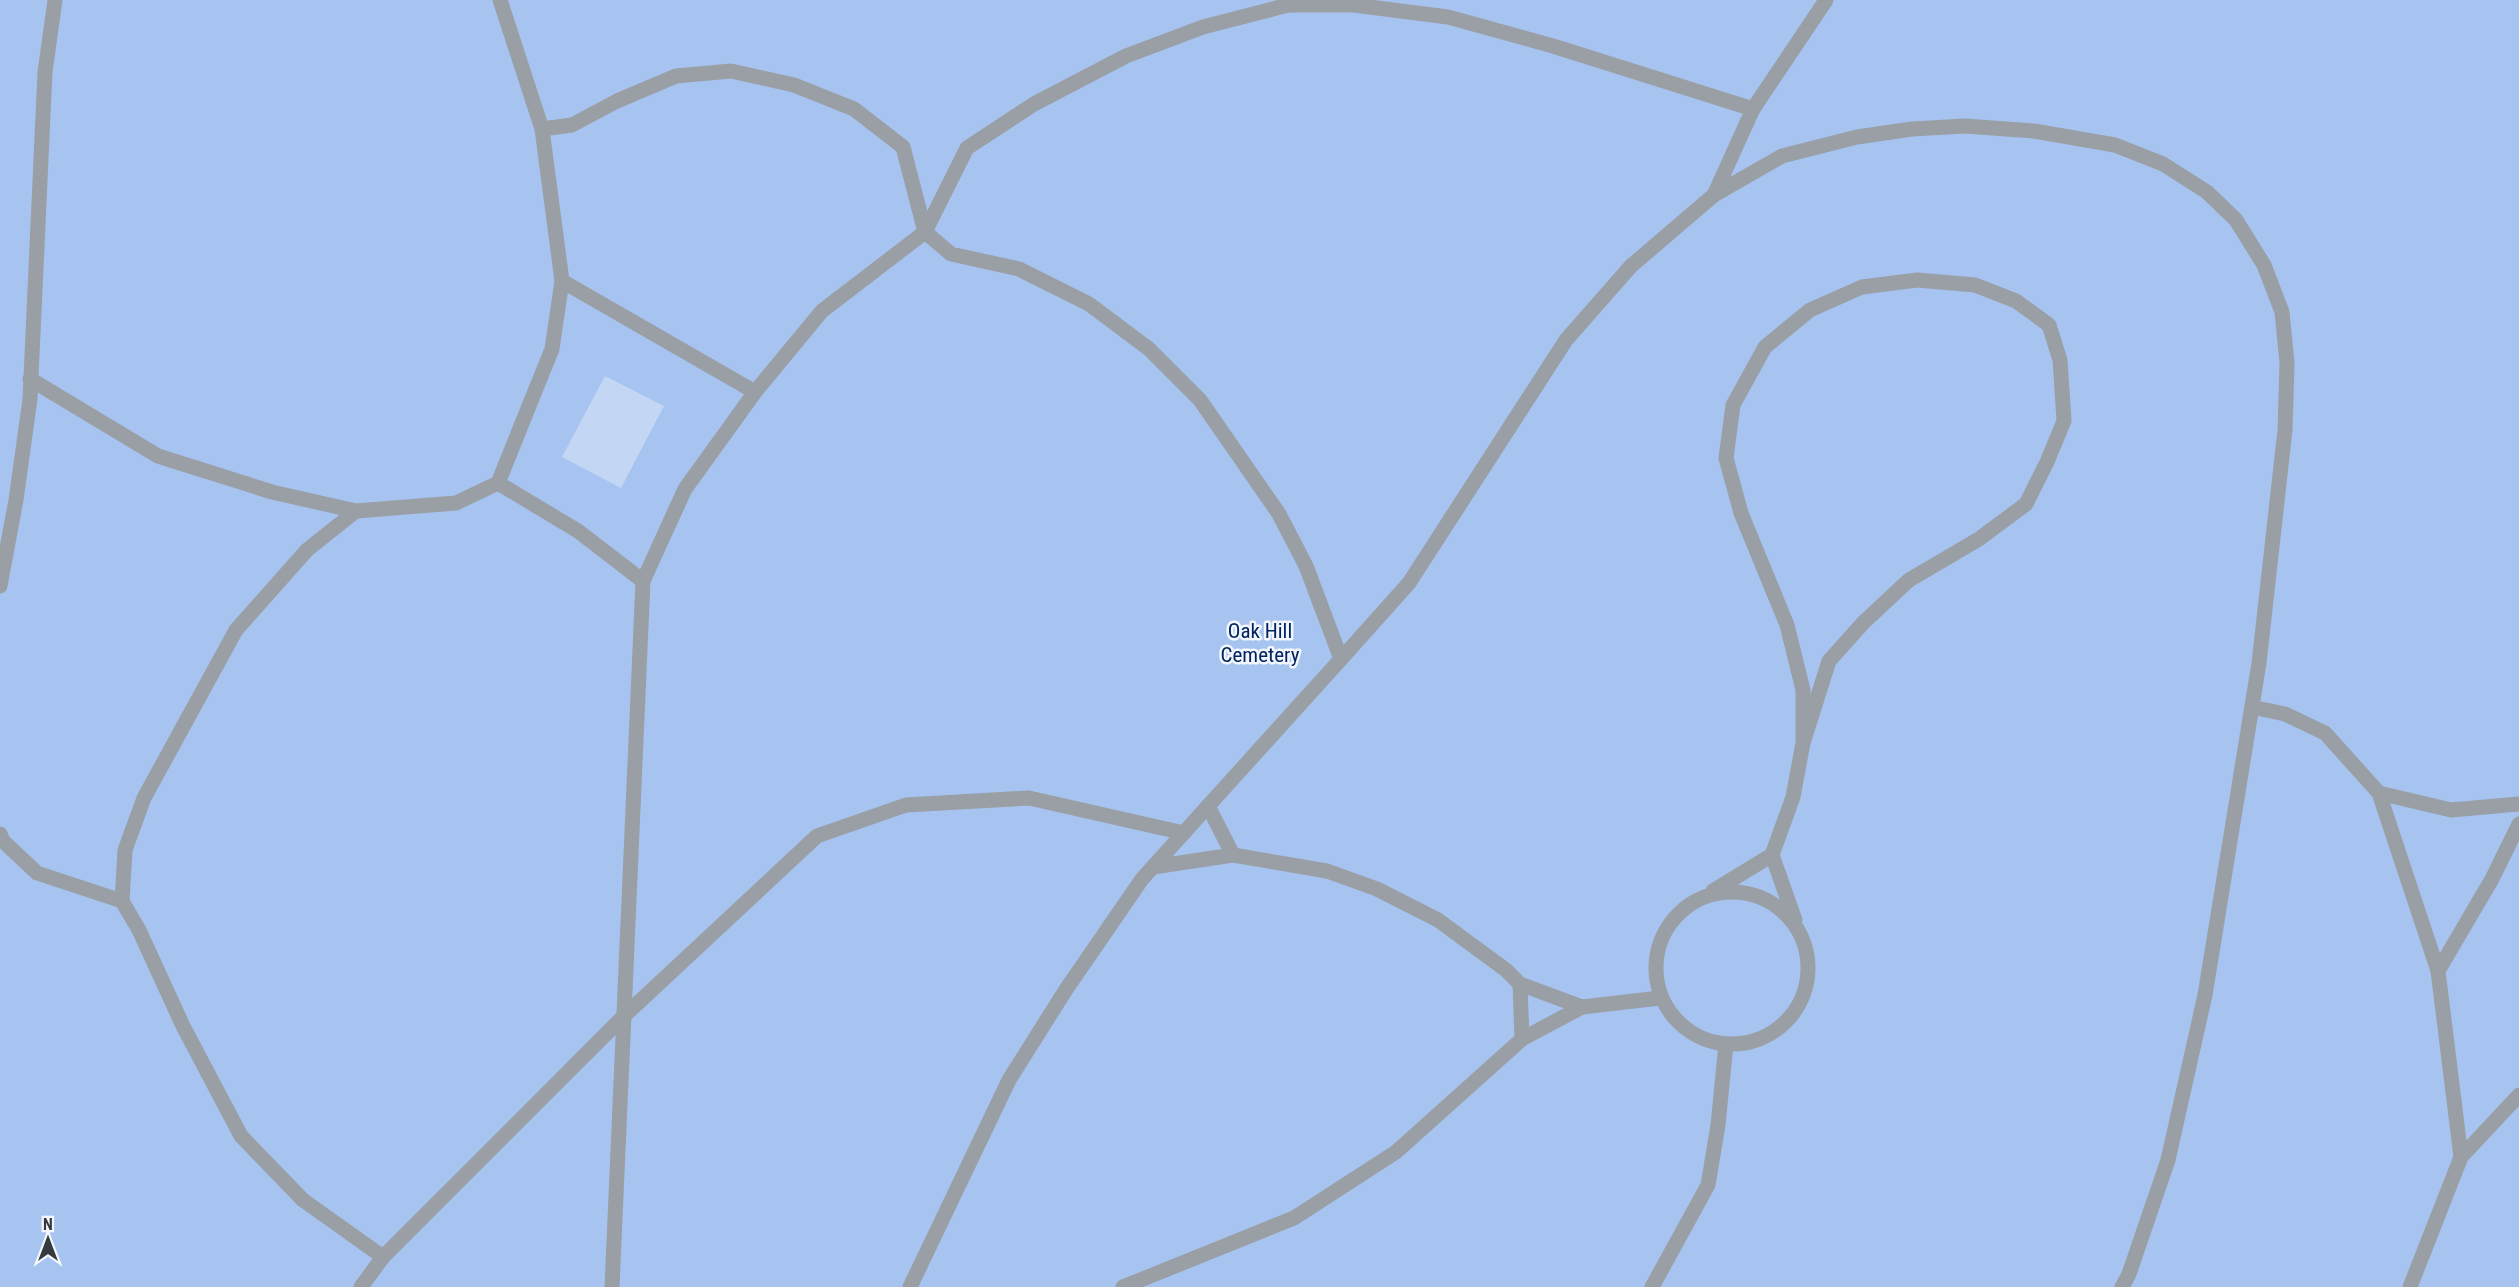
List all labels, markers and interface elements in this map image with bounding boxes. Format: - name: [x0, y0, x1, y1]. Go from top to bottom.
- park label: Oak Hill Cemetery: [1221, 619, 1300, 667]
- north arrow: [18, 1209, 78, 1269]
- text: N: [43, 1215, 53, 1234]

